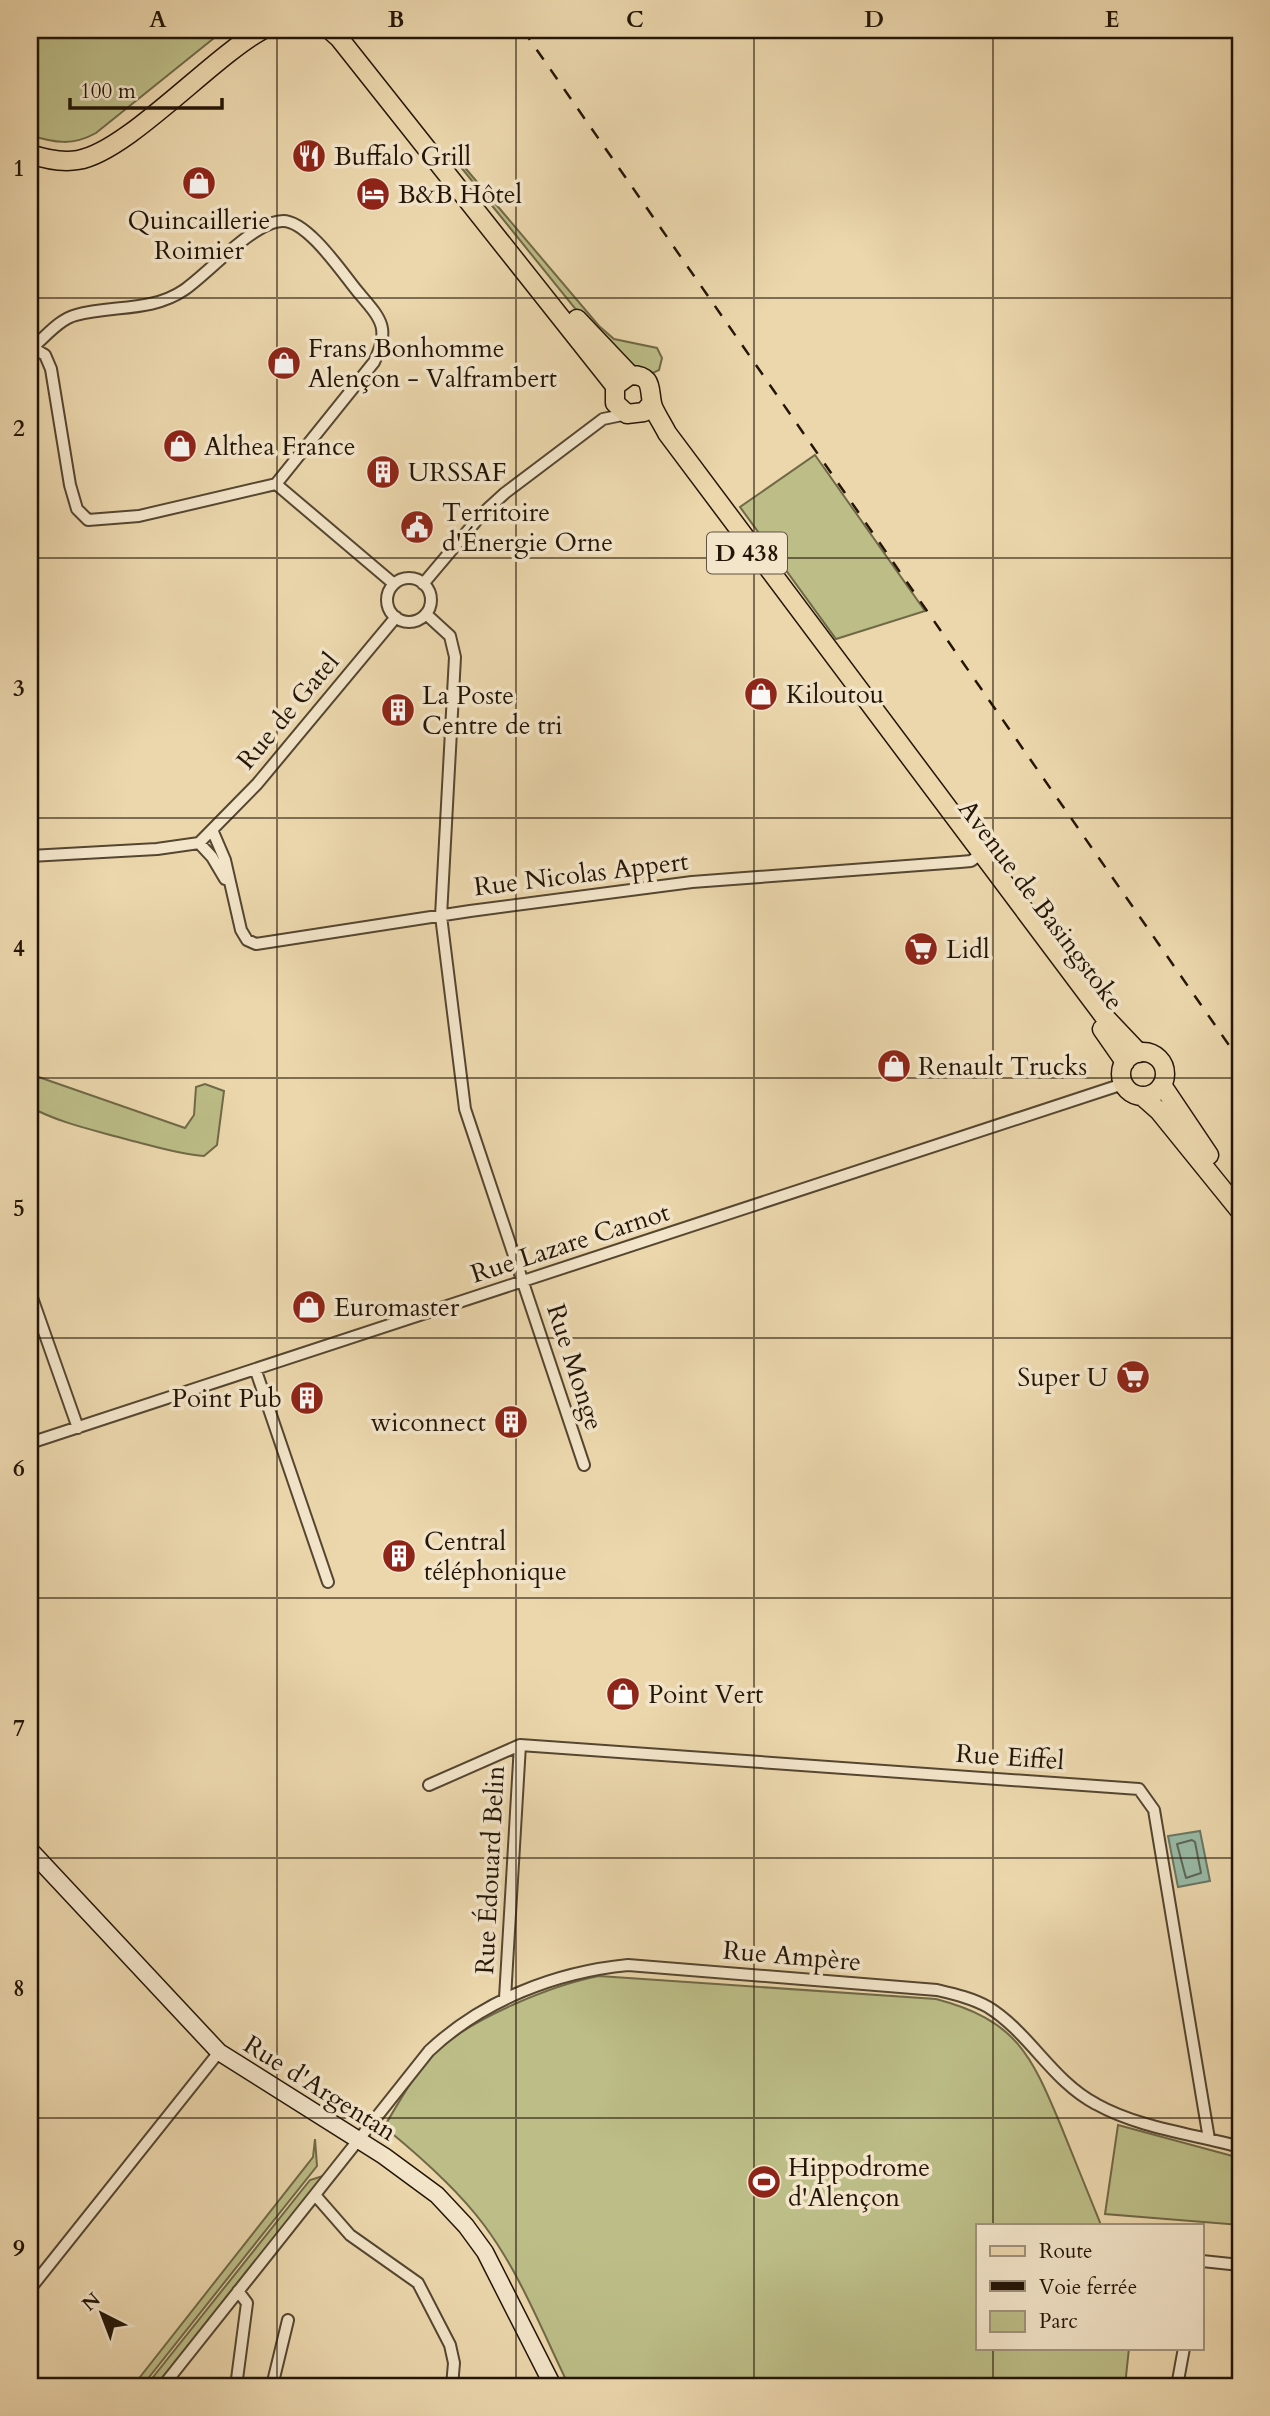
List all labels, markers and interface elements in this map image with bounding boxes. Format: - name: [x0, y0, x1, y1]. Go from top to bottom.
- text: A: [149, 4, 167, 35]
- text: B: [388, 4, 404, 35]
- text: C: [626, 4, 644, 35]
- text: D: [864, 4, 884, 35]
- text: E: [1105, 4, 1119, 35]
- scale bar: [70, 66, 222, 110]
- text: 100 m: [80, 77, 136, 106]
- restaurant icon: Buffalo Grill: [290, 137, 328, 175]
- place label: Buffalo Grill: [334, 139, 471, 174]
- text: 1: [13, 153, 25, 184]
- shop icon: Quincaillerie Roimier: [180, 164, 218, 202]
- hotel icon: B&B Hôtel: [354, 175, 392, 213]
- place label: B&B Hôtel: [398, 177, 522, 212]
- place label: Quincaillerie Roimier: [128, 203, 270, 268]
- place label: Frans Bonhomme Alençon - Valframbert: [308, 331, 557, 396]
- shop icon: Frans Bonhomme Alençon - Valframbert: [265, 344, 303, 382]
- text: 2: [13, 413, 25, 444]
- shop icon: Althea France: [161, 427, 199, 465]
- place label: Althea France: [204, 429, 356, 464]
- building icon: URSSAF: [364, 453, 402, 491]
- place label: URSSAF: [408, 455, 507, 490]
- place label: Territoire d'Énergie Orne: [442, 495, 613, 560]
- public building icon: Territoire d'Énergie Orne: [398, 508, 436, 546]
- road number: D 438: [707, 532, 787, 574]
- street label: Rue de Gatel: [229, 645, 347, 777]
- text: 3: [13, 673, 25, 704]
- shop icon: Kiloutou: [742, 675, 780, 713]
- place label: Kiloutou: [786, 677, 884, 712]
- place label: La Poste Centre de tri: [422, 678, 563, 743]
- building icon: La Poste Centre de tri: [379, 691, 417, 729]
- street label: Avenue de Basingstoke: [950, 793, 1132, 1017]
- street label: Rue Nicolas Appert: [472, 843, 690, 905]
- supermarket icon: Lidl: [902, 930, 940, 968]
- place label: Lidl: [946, 932, 990, 967]
- text: 4: [13, 933, 25, 964]
- shop icon: Renault Trucks: [875, 1047, 913, 1085]
- place label: Renault Trucks: [918, 1049, 1087, 1084]
- text: 5: [13, 1193, 25, 1224]
- street label: Rue Lazare Carnot: [466, 1194, 674, 1292]
- shop icon: Euromaster: [290, 1288, 328, 1326]
- place label: Euromaster: [334, 1290, 460, 1325]
- street label: Rue Monge: [538, 1299, 612, 1435]
- supermarket icon: Super U: [1114, 1358, 1152, 1396]
- place label: Super U: [1017, 1360, 1108, 1395]
- building icon: Point Pub: [288, 1379, 326, 1417]
- place label: Point Pub: [172, 1381, 282, 1416]
- building icon: wiconnect: [492, 1403, 530, 1441]
- place label: wiconnect: [370, 1405, 486, 1440]
- text: 6: [13, 1453, 25, 1484]
- place label: Central téléphonique: [424, 1524, 567, 1589]
- building icon: Central téléphonique: [380, 1537, 418, 1575]
- shop icon: Point Vert: [604, 1675, 642, 1713]
- place label: Point Vert: [648, 1677, 763, 1712]
- text: 7: [13, 1713, 25, 1744]
- street label: Rue Eiffel: [955, 1736, 1066, 1778]
- street label: Rue Édouard Belin: [467, 1765, 513, 1975]
- street label: Rue Ampère: [721, 1933, 863, 1979]
- text: 8: [13, 1973, 25, 2004]
- street label: Rue d'Argentan: [237, 2027, 403, 2149]
- place label: Hippodrome d'Alençon: [788, 2150, 930, 2215]
- sports icon: Hippodrome d'Alençon: [745, 2163, 783, 2201]
- legend: [976, 2224, 1204, 2350]
- text: 9: [13, 2233, 25, 2264]
- text: Route: [1039, 2237, 1093, 2266]
- text: Voie ferrée: [1039, 2273, 1137, 2302]
- north arrow: [66, 2280, 136, 2350]
- text: N: [76, 2287, 106, 2317]
- text: Parc: [1039, 2307, 1078, 2336]

